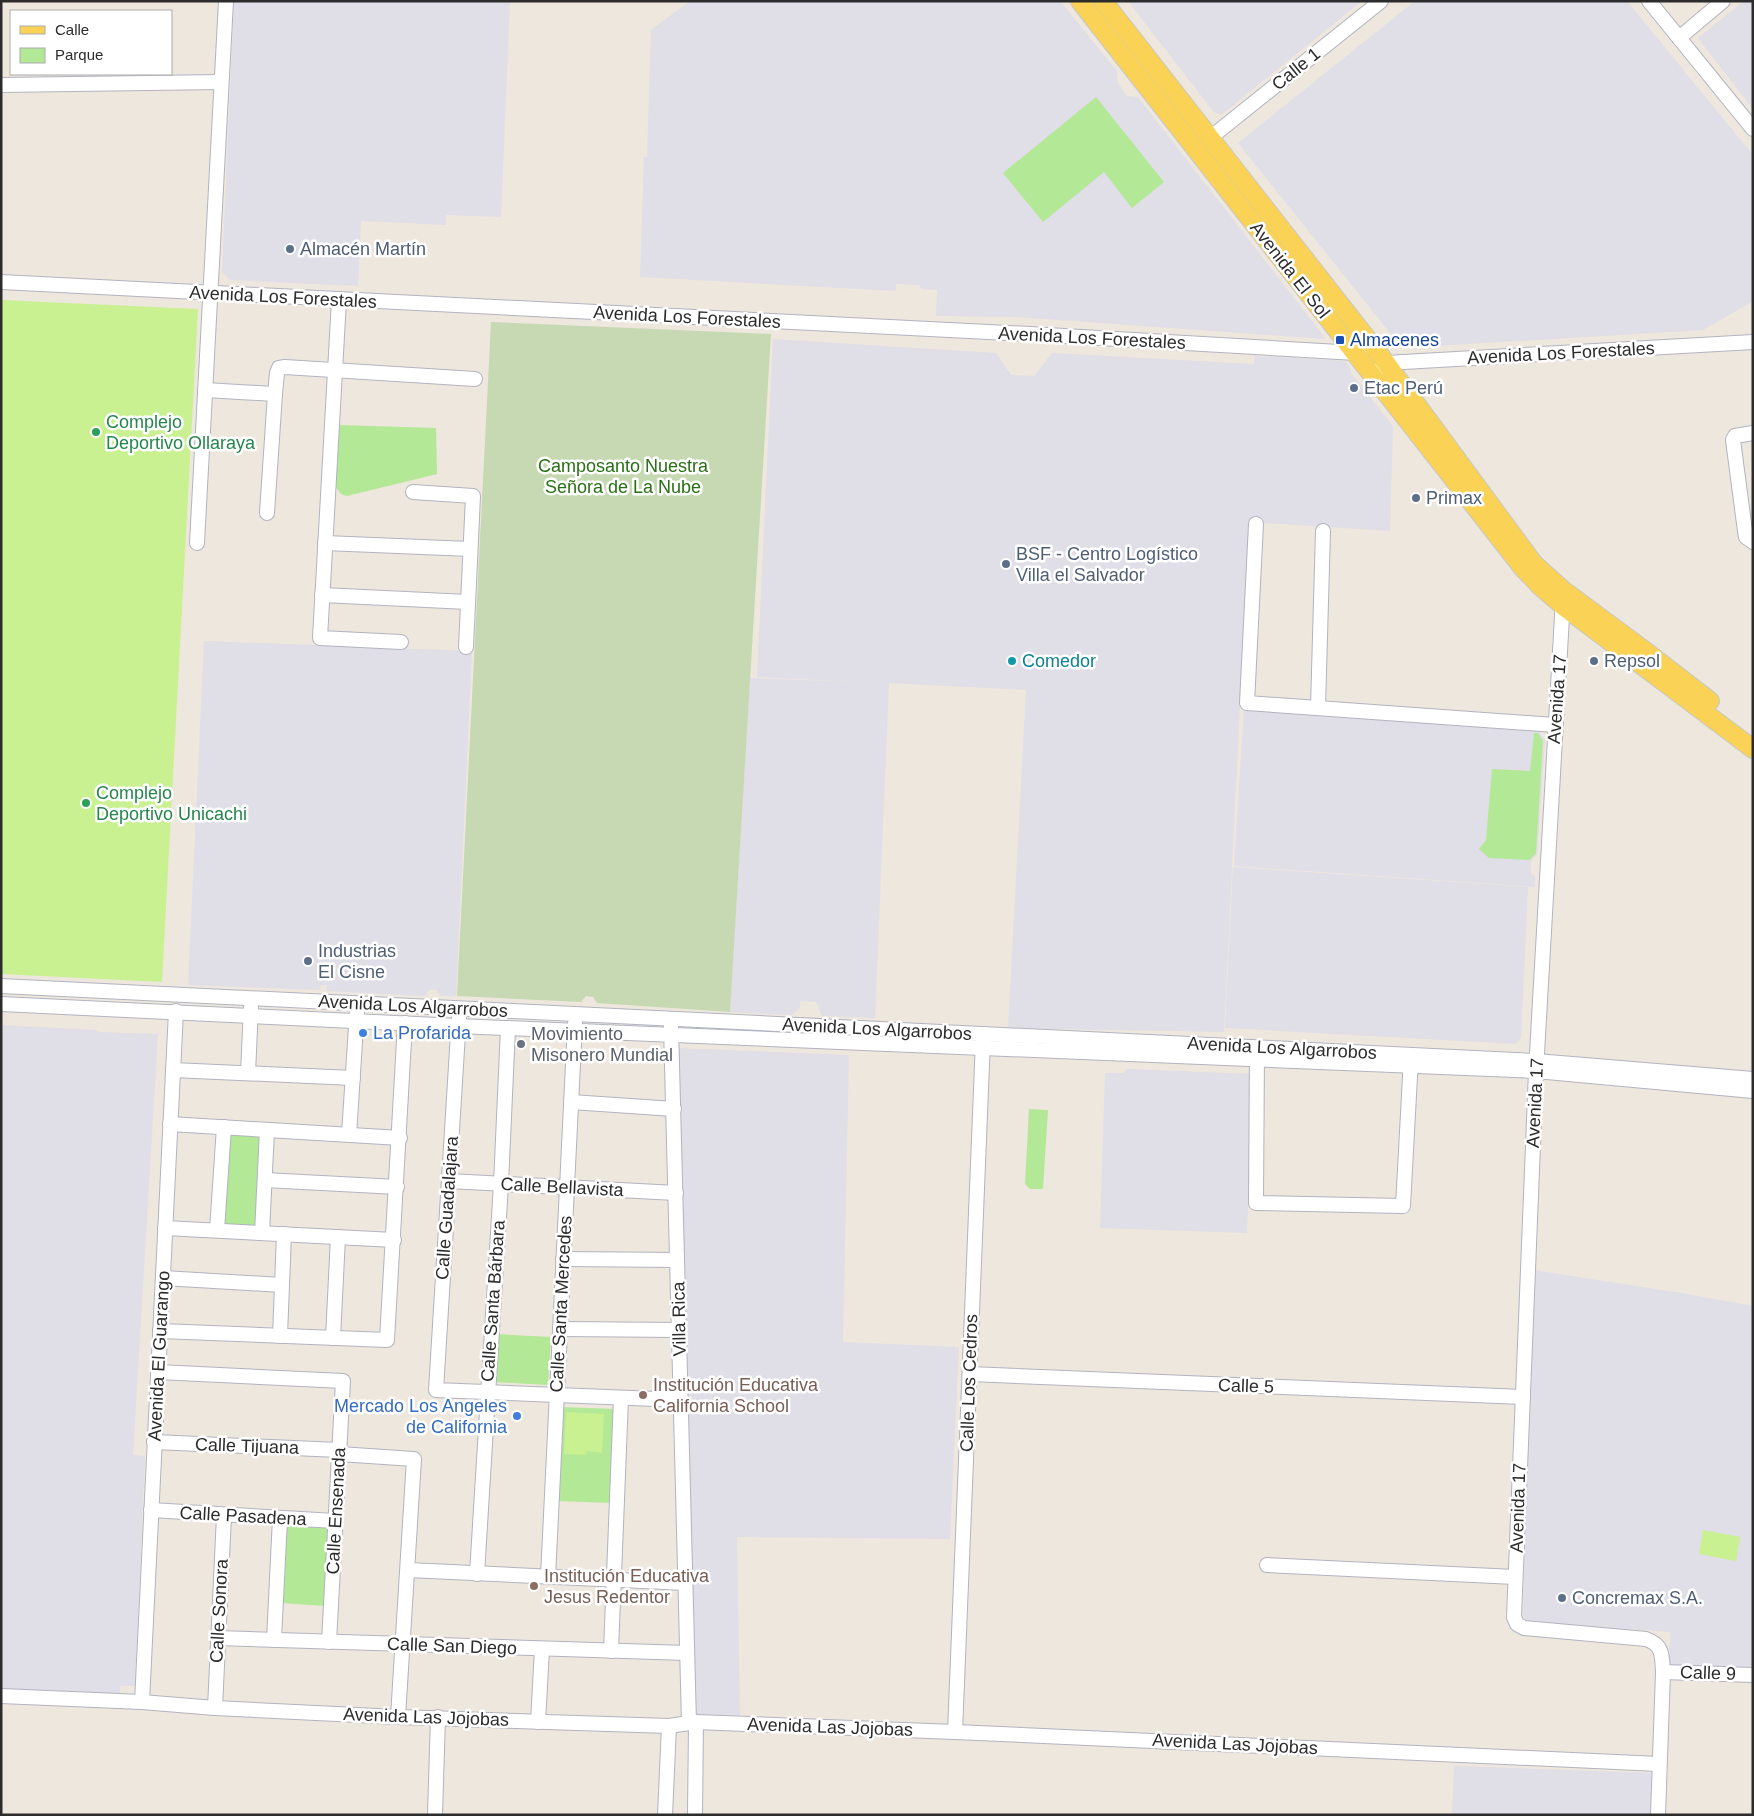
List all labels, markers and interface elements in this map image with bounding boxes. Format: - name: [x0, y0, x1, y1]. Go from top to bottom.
- legend: [10, 10, 172, 75]
- text: Calle: [55, 21, 89, 38]
- street label: Calle 1: [1268, 44, 1324, 94]
- text: Parque: [55, 46, 103, 63]
- street label: Avenida El Sol: [1246, 218, 1334, 322]
- place label: Almacén Martín: [300, 239, 426, 259]
- marker: Almacén Martín: [284, 243, 296, 255]
- street label: Avenida Los Forestales: [189, 282, 377, 312]
- street label: Avenida Los Forestales: [593, 302, 781, 332]
- street label: Avenida Los Forestales: [998, 323, 1186, 353]
- place label: Almacenes: [1350, 330, 1439, 350]
- marker: Almacenes: [1334, 334, 1346, 346]
- street label: Avenida Los Forestales: [1467, 338, 1655, 368]
- place label: Etac Perú: [1364, 378, 1443, 398]
- marker: Etac Perú: [1348, 382, 1360, 394]
- place label: Complejo Deportivo Ollaraya: [106, 412, 256, 453]
- marker: Complejo Deportivo Ollaraya: [90, 426, 102, 438]
- park label: Camposanto Nuestra Señora de La Nube: [538, 456, 709, 497]
- place label: Primax: [1426, 488, 1482, 508]
- marker: Primax: [1410, 492, 1422, 504]
- place label: BSF - Centro Logístico Villa el Salvador: [1016, 544, 1198, 585]
- marker: BSF - Centro Logístico Villa el Salvador: [1000, 558, 1012, 570]
- place label: Comedor: [1022, 651, 1096, 671]
- place label: Repsol: [1604, 651, 1660, 671]
- street label: Avenida 17: [1544, 654, 1570, 744]
- marker: Comedor: [1006, 655, 1018, 667]
- marker: Repsol: [1588, 655, 1600, 667]
- place label: Complejo Deportivo Unicachi: [96, 783, 247, 824]
- marker: Complejo Deportivo Unicachi: [80, 797, 92, 809]
- place label: Industrias El Cisne: [318, 941, 396, 982]
- marker: Industrias El Cisne: [302, 955, 314, 967]
- street label: Avenida Los Algarrobos: [318, 991, 508, 1021]
- street label: Avenida Los Algarrobos: [782, 1014, 972, 1044]
- place label: La Profarida: [373, 1023, 472, 1043]
- place label: Movimiento Misonero Mundial: [531, 1024, 673, 1065]
- marker: La Profarida: [357, 1027, 369, 1039]
- street label: Avenida Los Algarrobos: [1187, 1033, 1377, 1063]
- marker: Movimiento Misonero Mundial: [515, 1038, 527, 1050]
- street label: Avenida 17: [1523, 1058, 1547, 1148]
- street label: Calle Guadalajara: [432, 1134, 462, 1281]
- street label: Calle Bellavista: [500, 1174, 625, 1200]
- street label: Calle Santa Mercedes: [546, 1215, 576, 1393]
- street label: Calle Santa Bárbara: [477, 1218, 509, 1383]
- street label: Avenida El Guarango: [145, 1270, 173, 1442]
- street label: Villa Rica: [668, 1280, 690, 1357]
- street label: Calle Los Cedros: [957, 1314, 981, 1452]
- place label: Institución Educativa California School: [653, 1375, 819, 1416]
- street label: Calle 5: [1218, 1375, 1274, 1397]
- marker: Institución Educativa California School: [637, 1389, 649, 1401]
- place label: Mercado Los Angeles de California: [334, 1396, 508, 1437]
- marker: Mercado Los Angeles de California: [511, 1410, 523, 1422]
- street label: Calle Tijuana: [195, 1434, 300, 1458]
- street label: Calle Ensenada: [323, 1446, 349, 1575]
- street label: Avenida 17: [1506, 1463, 1530, 1553]
- street label: Calle Pasadena: [179, 1503, 308, 1529]
- street label: Calle Sonora: [206, 1558, 232, 1663]
- place label: Institución Educativa Jesus Redentor: [544, 1566, 710, 1607]
- marker: Institución Educativa Jesus Redentor: [528, 1580, 540, 1592]
- place label: Concremax S.A.: [1572, 1588, 1703, 1608]
- marker: Concremax S.A.: [1556, 1592, 1568, 1604]
- street label: Calle San Diego: [387, 1634, 517, 1658]
- street label: Calle 9: [1680, 1662, 1736, 1684]
- street label: Avenida Las Jojobas: [343, 1704, 509, 1730]
- street label: Avenida Las Jojobas: [747, 1714, 913, 1740]
- street label: Avenida Las Jojobas: [1152, 1730, 1318, 1758]

